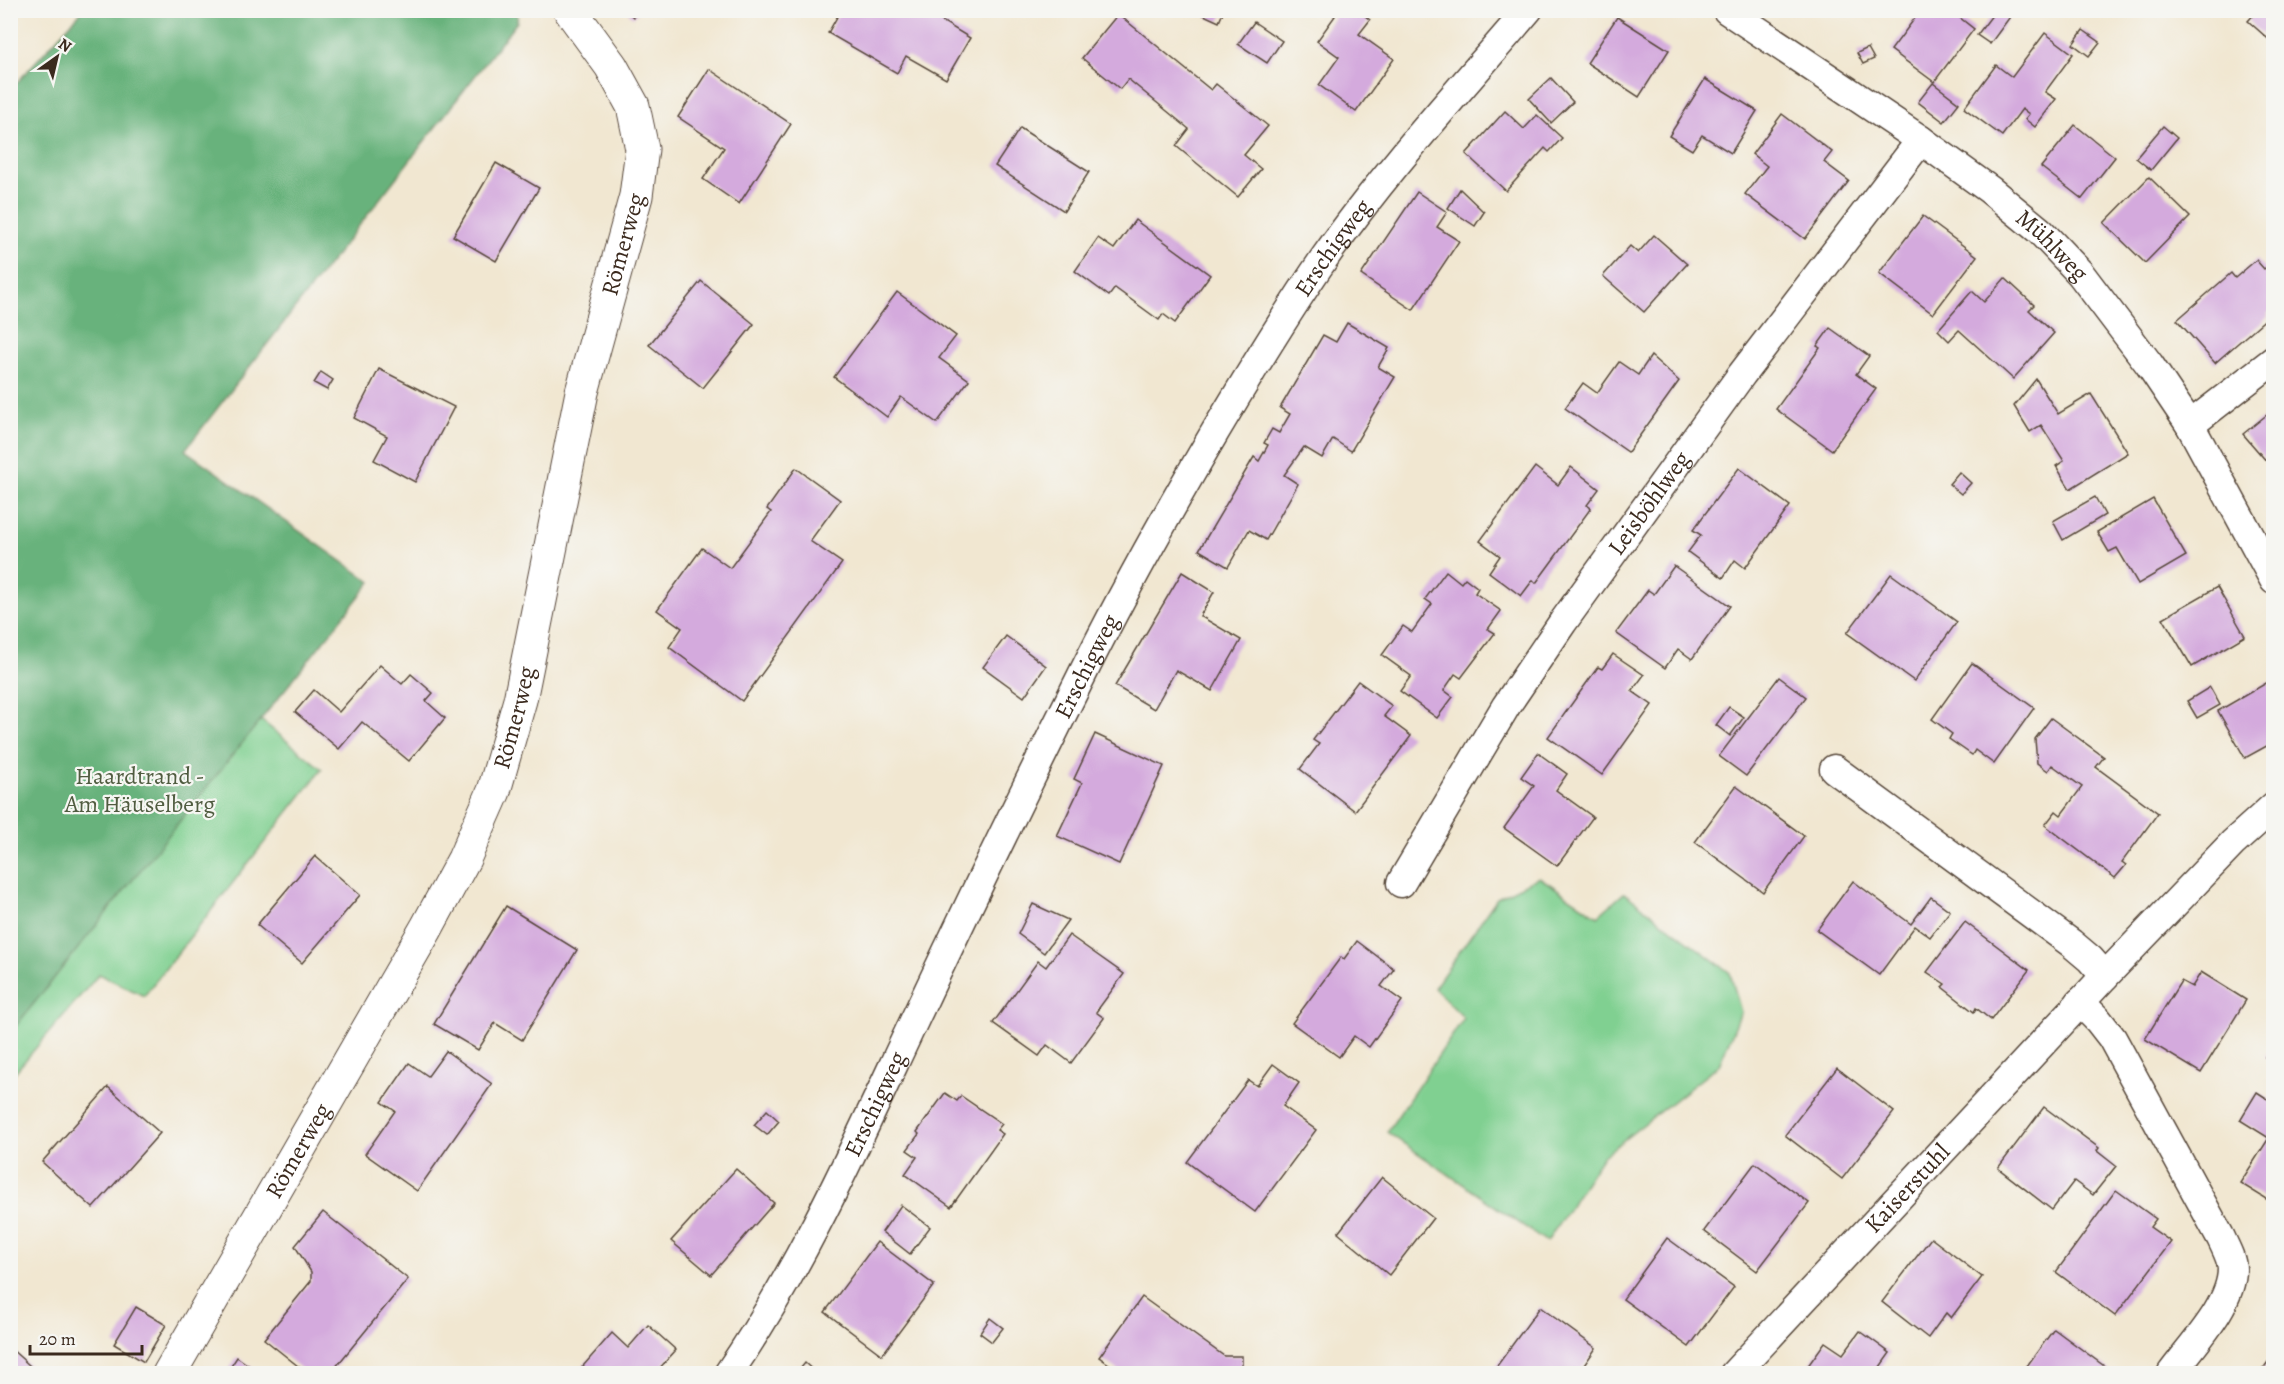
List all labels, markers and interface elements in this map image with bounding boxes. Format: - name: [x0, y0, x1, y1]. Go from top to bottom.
- north arrow: [27, 27, 87, 87]
- text: N: [54, 33, 76, 58]
- street label: Römerweg: [593, 189, 652, 299]
- street label: Erschigweg: [1287, 192, 1379, 303]
- street label: Mühlweg: [2009, 202, 2096, 288]
- street label: Leisböhlweg: [1600, 445, 1697, 562]
- street label: Erschigweg: [1047, 608, 1126, 724]
- street label: Römerweg: [485, 663, 542, 773]
- park label: Haardtrand - Am Häuselberg: [64, 760, 215, 820]
- street label: Erschigweg: [836, 1046, 914, 1162]
- street label: Römerweg: [258, 1097, 338, 1204]
- street label: Kaiserstuhl: [1857, 1136, 1957, 1240]
- scale bar: [30, 1318, 142, 1356]
- text: 20 m: [39, 1327, 76, 1351]

